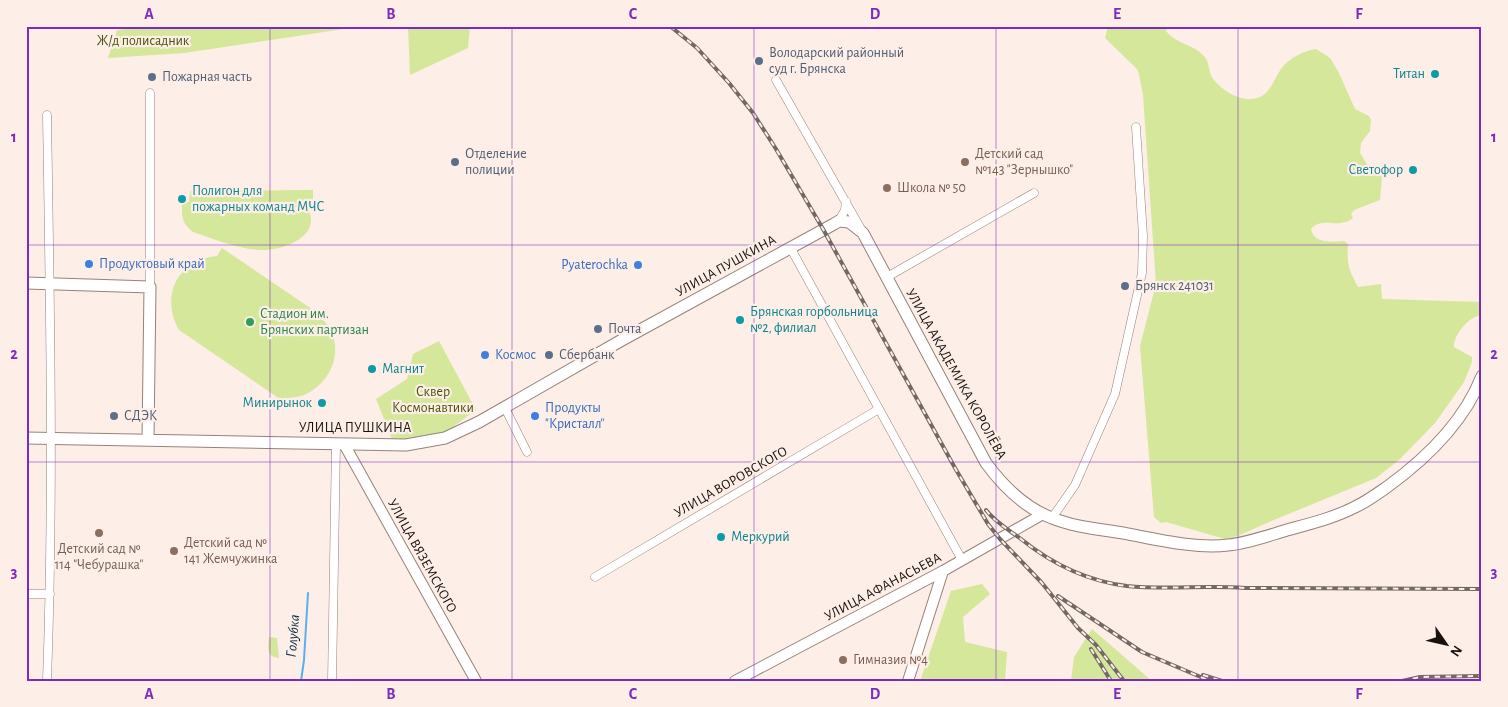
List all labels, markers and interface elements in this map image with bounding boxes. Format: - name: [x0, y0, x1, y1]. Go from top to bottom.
- text: A: [144, 6, 154, 22]
- text: B: [386, 6, 396, 22]
- text: C: [629, 6, 638, 22]
- text: D: [870, 6, 881, 22]
- text: E: [1113, 6, 1121, 22]
- text: F: [1355, 6, 1363, 22]
- park label: Ж/д полисадник: [97, 34, 190, 48]
- place label: Володарский районный суд г. Брянска: [769, 46, 904, 76]
- marker: Володарский районный суд г. Брянска: [753, 55, 765, 67]
- place label: Титан: [1393, 67, 1425, 81]
- marker: Титан: [1429, 68, 1441, 80]
- place label: Пожарная часть: [162, 70, 252, 84]
- marker: Пожарная часть: [146, 71, 158, 83]
- text: 1: [11, 129, 17, 145]
- text: 1: [1491, 129, 1497, 145]
- place label: Отделение полиции: [465, 147, 527, 177]
- place label: Детский сад №143 "Зернышко": [975, 147, 1073, 177]
- marker: Отделение полиции: [449, 156, 461, 168]
- marker: Детский сад №143 "Зернышко": [959, 156, 971, 168]
- place label: Светофор: [1348, 163, 1403, 177]
- marker: Светофор: [1407, 164, 1419, 176]
- place label: Школа № 50: [897, 181, 966, 195]
- marker: Школа № 50: [881, 182, 893, 194]
- place label: Полигон для пожарных команд МЧС: [192, 184, 325, 214]
- marker: Полигон для пожарных команд МЧС: [176, 193, 188, 205]
- street label: УЛИЦА ПУШКИНА: [673, 233, 779, 299]
- place label: Продуктовый край: [99, 257, 205, 271]
- marker: Продуктовый край: [83, 258, 95, 270]
- place label: Pyaterochka: [561, 258, 629, 272]
- marker: Pyaterochka: [632, 259, 644, 271]
- place label: Брянск 241031: [1135, 279, 1214, 293]
- marker: Брянск 241031: [1119, 280, 1131, 292]
- street label: УЛИЦА АКАДЕМИКА КОРОЛЁВА: [903, 285, 1011, 462]
- place label: Брянская горбольница №2, филиал: [750, 305, 879, 335]
- place label: Стадион им. Брянских партизан: [260, 307, 369, 337]
- marker: Брянская горбольница №2, филиал: [734, 314, 746, 326]
- marker: Стадион им. Брянских партизан: [244, 316, 256, 328]
- place label: Почта: [608, 322, 642, 336]
- marker: Почта: [592, 323, 604, 335]
- text: 2: [10, 346, 18, 362]
- text: 2: [1490, 346, 1498, 362]
- place label: Космос: [495, 348, 537, 362]
- place label: Сбербанк: [559, 348, 615, 362]
- marker: Космос: [479, 349, 491, 361]
- marker: Сбербанк: [543, 349, 555, 361]
- place label: Магнит: [382, 362, 425, 376]
- marker: Магнит: [366, 363, 378, 375]
- park label: Сквер Космонавтики: [392, 385, 474, 415]
- place label: Минирынок: [243, 396, 313, 410]
- marker: Минирынок: [316, 397, 328, 409]
- place label: Продукты "Кристалл": [545, 401, 605, 431]
- place label: СДЭК: [124, 409, 157, 423]
- marker: СДЭК: [108, 410, 120, 422]
- marker: Продукты "Кристалл": [529, 410, 541, 422]
- street label: УЛИЦА ПУШКИНА: [299, 421, 411, 435]
- street label: УЛИЦА ВОРОВСКОГО: [672, 444, 790, 520]
- street label: УЛИЦА ВЯЗЕМСКОГО: [385, 497, 459, 615]
- marker: Детский сад № 114 "Чебурашка": [93, 527, 105, 539]
- place label: Меркурий: [731, 530, 790, 544]
- marker: Меркурий: [715, 531, 727, 543]
- place label: Детский сад № 141 Жемчужинка: [184, 536, 278, 566]
- place label: Детский сад № 114 "Чебурашка": [54, 542, 144, 572]
- marker: Детский сад № 141 Жемчужинка: [168, 545, 180, 557]
- street label: УЛИЦА АФАНАСЬЕВА: [822, 550, 944, 624]
- text: 3: [11, 564, 18, 580]
- text: 3: [1491, 564, 1498, 580]
- water label: Голубка: [284, 614, 302, 658]
- north arrow: [1420, 620, 1470, 670]
- text: N: [1447, 643, 1464, 659]
- place label: Гимназия №4: [853, 653, 928, 667]
- marker: Гимназия №4: [837, 654, 849, 666]
- text: A: [144, 686, 154, 702]
- text: B: [386, 686, 396, 702]
- text: C: [629, 686, 638, 702]
- text: D: [870, 686, 881, 702]
- text: E: [1113, 686, 1121, 702]
- text: F: [1355, 686, 1363, 702]

